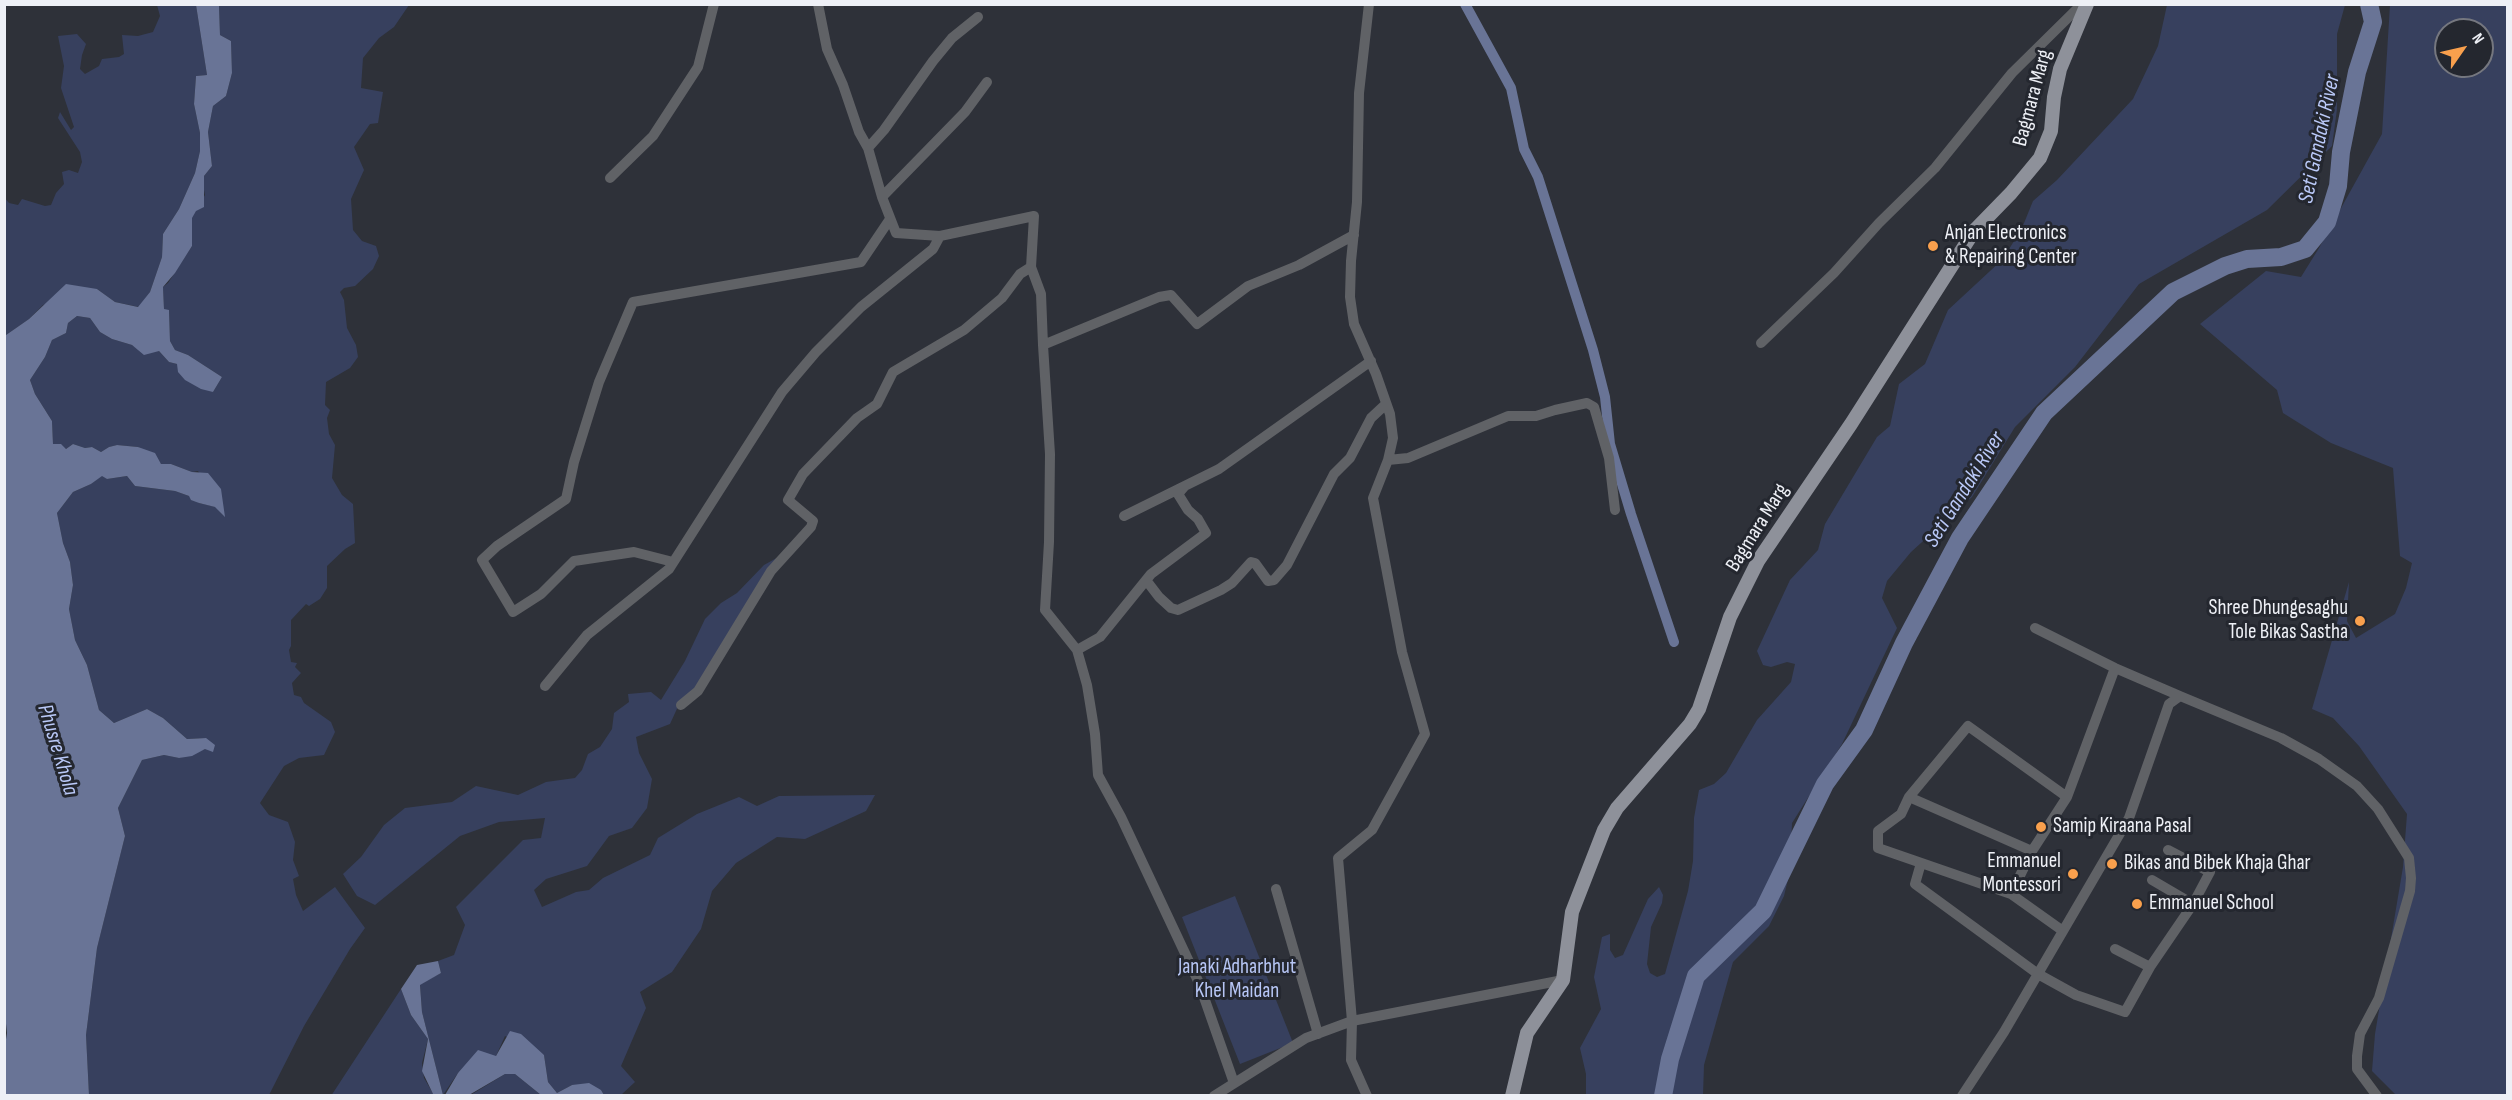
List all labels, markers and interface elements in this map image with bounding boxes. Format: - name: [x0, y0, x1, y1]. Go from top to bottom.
- north arrow: [2434, 18, 2494, 78]
- text: N: [2467, 30, 2488, 48]
- street label: Bagmara Marg: [2008, 47, 2058, 149]
- water label: Seti Gandaki River: [2293, 72, 2347, 206]
- place label: Anjan Electronics & Repairing Center: [1945, 221, 2076, 271]
- marker: Anjan Electronics & Repairing Center: [1926, 239, 1940, 253]
- water label: Seti Gandaki River: [1919, 427, 2011, 553]
- street label: Bagmara Marg: [1721, 479, 1795, 577]
- place label: Shree Dhungesaghu Tole Bikas Sastha: [2209, 596, 2348, 646]
- marker: Shree Dhungesaghu Tole Bikas Sastha: [2353, 614, 2367, 628]
- water label: Phusre Khola: [31, 701, 83, 799]
- place label: Samip Kiraana Pasal: [2053, 814, 2191, 840]
- marker: Samip Kiraana Pasal: [2034, 820, 2048, 834]
- place label: Emmanuel Montessori: [1983, 849, 2061, 899]
- place label: Bikas and Bibek Khaja Ghar: [2124, 851, 2311, 877]
- marker: Bikas and Bibek Khaja Ghar: [2105, 857, 2119, 871]
- marker: Emmanuel Montessori: [2066, 867, 2080, 881]
- place label: Emmanuel School: [2149, 891, 2274, 917]
- marker: Emmanuel School: [2130, 897, 2144, 911]
- park label: Janaki Adharbhut Khel Maidan: [1178, 955, 1296, 1005]

